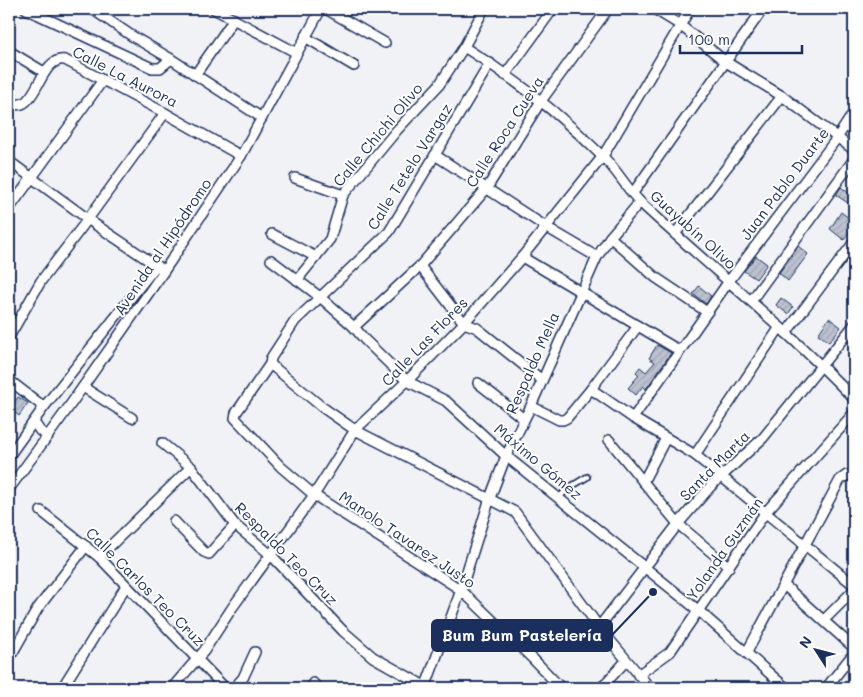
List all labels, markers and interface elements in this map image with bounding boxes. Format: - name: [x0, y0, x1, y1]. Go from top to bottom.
- scale bar: [680, 22, 803, 54]
- text: 100 m: [688, 29, 730, 49]
- street label: Calle La Aurora: [69, 41, 181, 111]
- street label: Calle Roca Cueva: [461, 72, 548, 191]
- street label: Calle Chichi Olivo: [328, 78, 426, 190]
- street label: Calle Tetelo Vargaz: [362, 99, 456, 233]
- street label: Juan Pablo Duarte: [735, 123, 833, 244]
- street label: Avenida al Hipódromo: [109, 174, 215, 319]
- street label: Guayubín Olivo: [646, 185, 741, 273]
- street label: Calle Las Flores: [377, 293, 472, 390]
- street label: Respaldo Mella: [501, 308, 564, 417]
- street label: Máximo Gómez: [491, 419, 587, 504]
- street label: Santa Marta: [675, 426, 754, 505]
- street label: Manolo Tavarez Justo: [336, 486, 480, 592]
- street label: Yolanda Guzmán: [681, 493, 767, 604]
- street label: Respaldo Teo Cruz: [231, 497, 343, 609]
- street label: Calle Carlos Teo Cruz: [82, 523, 209, 650]
- callout: Bum Bum Pastelería: [432, 620, 612, 651]
- text: Bum Bum Pastelería: [442, 624, 602, 645]
- north arrow: [790, 624, 840, 674]
- text: N: [794, 632, 816, 652]

